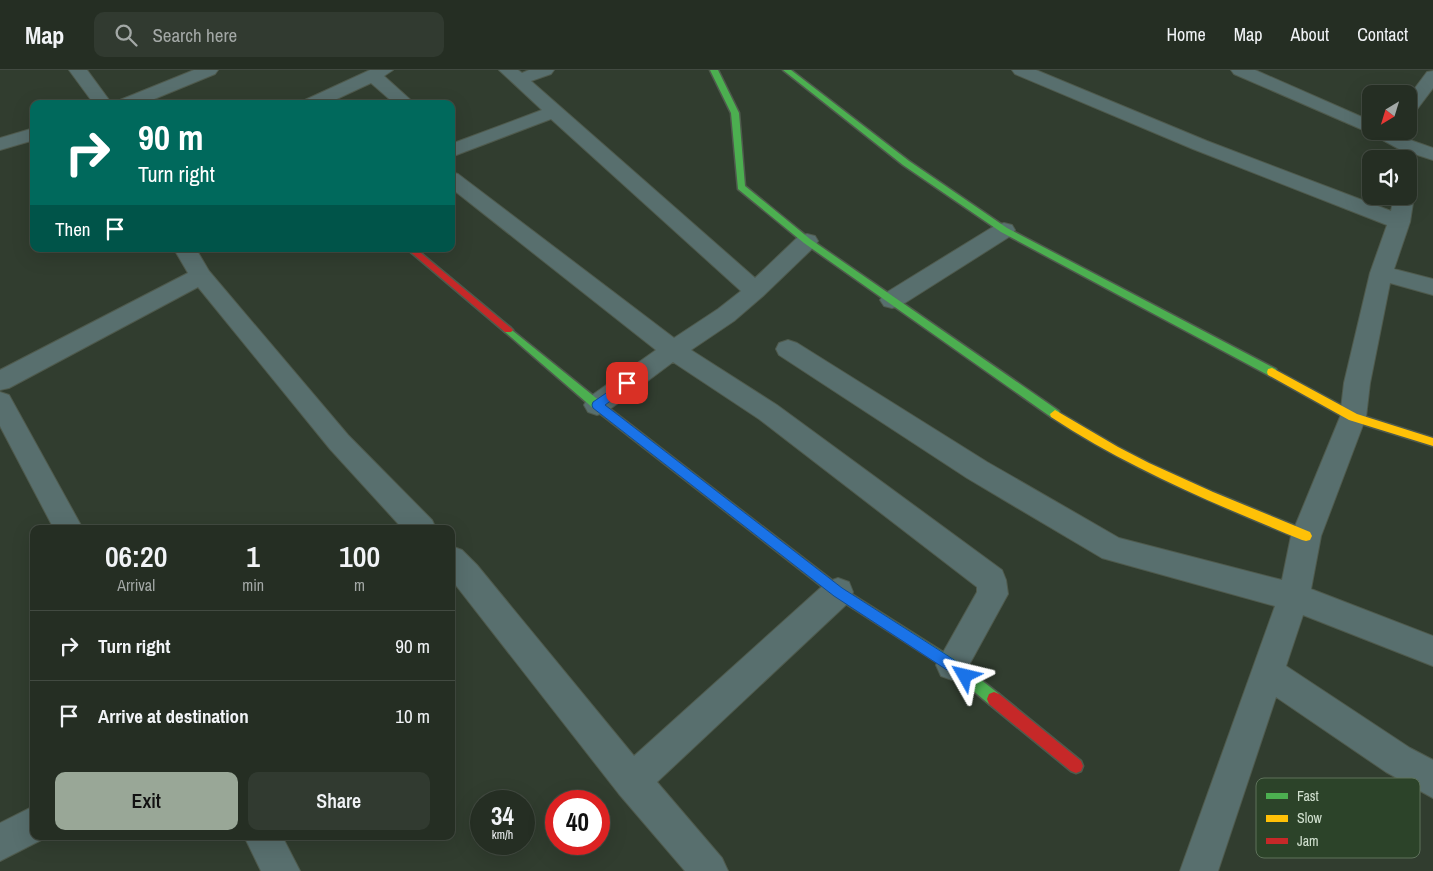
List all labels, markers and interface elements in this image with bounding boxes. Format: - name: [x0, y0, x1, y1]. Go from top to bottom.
- search box: [94, 12, 444, 57]
- text: Map: [25, 19, 64, 51]
- icon: search: [112, 21, 140, 49]
- text: Search here: [152, 22, 237, 48]
- text: Home: [1166, 22, 1206, 47]
- text: Map: [1234, 22, 1263, 47]
- text: About: [1291, 22, 1329, 47]
- text: Contact: [1357, 22, 1408, 47]
- north arrow: [1362, 85, 1418, 140]
- map controls: [1362, 85, 1417, 205]
- text: 90 m: [138, 114, 203, 161]
- icon: right: [55, 120, 120, 185]
- button: sound: [1362, 150, 1417, 205]
- text: Turn right: [138, 159, 215, 189]
- icon: arrive: [101, 215, 129, 243]
- text: Then: [55, 216, 91, 242]
- pin: [606, 362, 648, 404]
- icon: arrive: [613, 369, 641, 397]
- text: 06:20: [105, 536, 167, 576]
- text: 1: [246, 536, 260, 576]
- text: 100: [339, 536, 380, 576]
- text: Arrival: [117, 574, 155, 596]
- text: min: [242, 574, 264, 596]
- text: m: [354, 574, 365, 596]
- icon: right: [55, 632, 83, 660]
- text: Turn right: [98, 633, 170, 659]
- text: 90 m: [395, 633, 430, 659]
- position arrow: [938, 649, 990, 701]
- icon: arrive: [55, 702, 83, 730]
- text: Arrive at destination: [98, 703, 249, 729]
- text: 10 m: [395, 703, 430, 729]
- button: Exit: [55, 772, 238, 830]
- button: Share: [248, 772, 430, 830]
- legend: [1256, 778, 1420, 858]
- text: Fast: [1297, 787, 1319, 805]
- speed limit sign: 40: [545, 790, 610, 855]
- text: 34: [491, 799, 514, 833]
- text: Slow: [1297, 809, 1323, 827]
- text: km/h: [492, 827, 513, 843]
- text: Jam: [1297, 832, 1319, 850]

